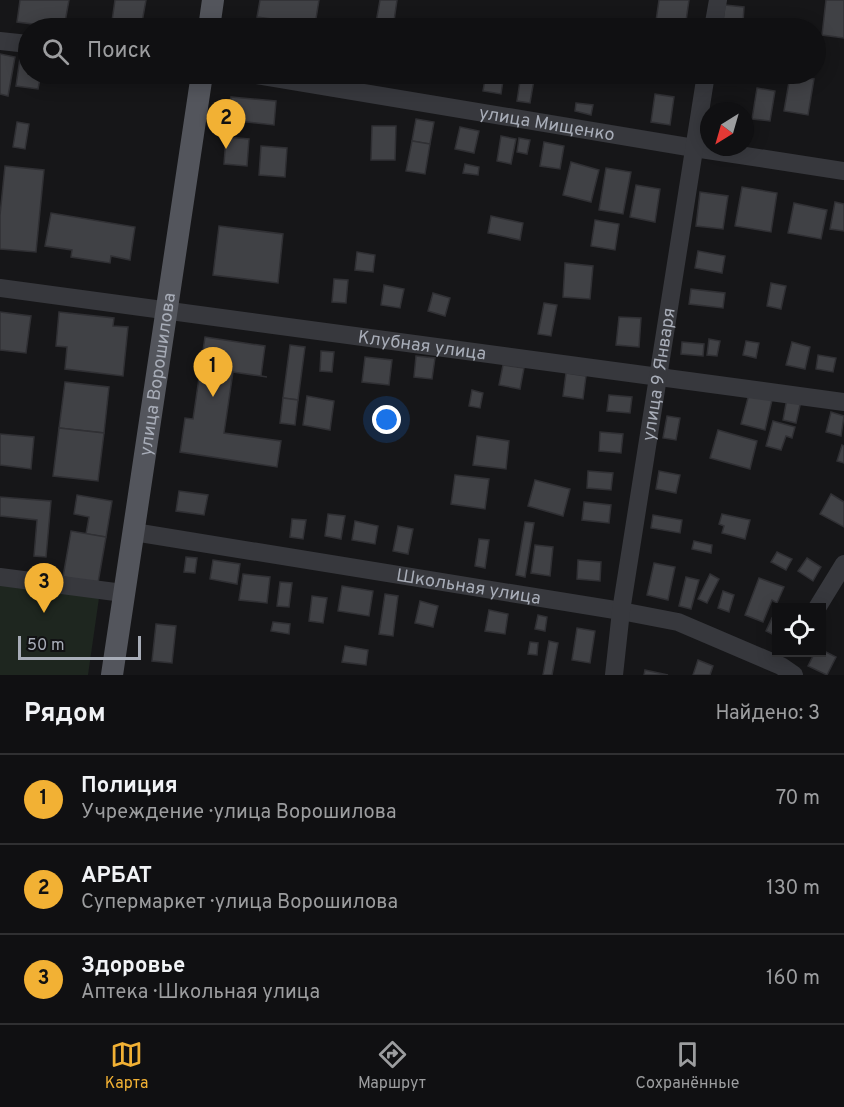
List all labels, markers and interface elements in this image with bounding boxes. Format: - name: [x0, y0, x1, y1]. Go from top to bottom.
- search box: [18, 18, 826, 84]
- icon: search: [39, 35, 72, 68]
- text: Поиск: [87, 38, 151, 65]
- pin: 2: [206, 100, 246, 149]
- street label: улица Мищенко: [477, 102, 616, 148]
- north arrow: [700, 102, 754, 156]
- street label: улица Ворошилова: [135, 291, 182, 458]
- street label: улица 9 Января: [638, 306, 682, 443]
- street label: Клубная улица: [356, 326, 488, 367]
- pin: 1: [194, 348, 232, 397]
- your location: [372, 405, 401, 434]
- pin: 3: [24, 564, 63, 613]
- street label: Школьная улица: [394, 565, 542, 611]
- map controls: [772, 603, 826, 657]
- button: locate: [772, 603, 826, 657]
- scale bar: [18, 633, 141, 660]
- text: 50 m: [27, 636, 65, 656]
- text: Рядом: [24, 698, 106, 731]
- text: Найдено: 3: [716, 701, 820, 727]
- text: Полиция: [81, 773, 178, 800]
- text: 1: [40, 786, 48, 812]
- text: 70 m: [776, 786, 820, 812]
- text: Учреждение · улица Ворошилова: [81, 800, 397, 826]
- text: АРБАТ: [81, 863, 152, 890]
- text: 2: [37, 876, 50, 902]
- text: 130 m: [766, 876, 820, 902]
- text: Супермаркет · улица Ворошилова: [81, 890, 398, 916]
- text: Здоровье: [81, 953, 185, 980]
- text: 3: [38, 966, 50, 992]
- text: 160 m: [766, 966, 820, 992]
- text: Аптека · Школьная улица: [81, 980, 320, 1006]
- tab: Карта: [105, 1038, 149, 1094]
- tab: Маршрут: [358, 1038, 426, 1094]
- tab: Сохранённые: [635, 1038, 739, 1094]

